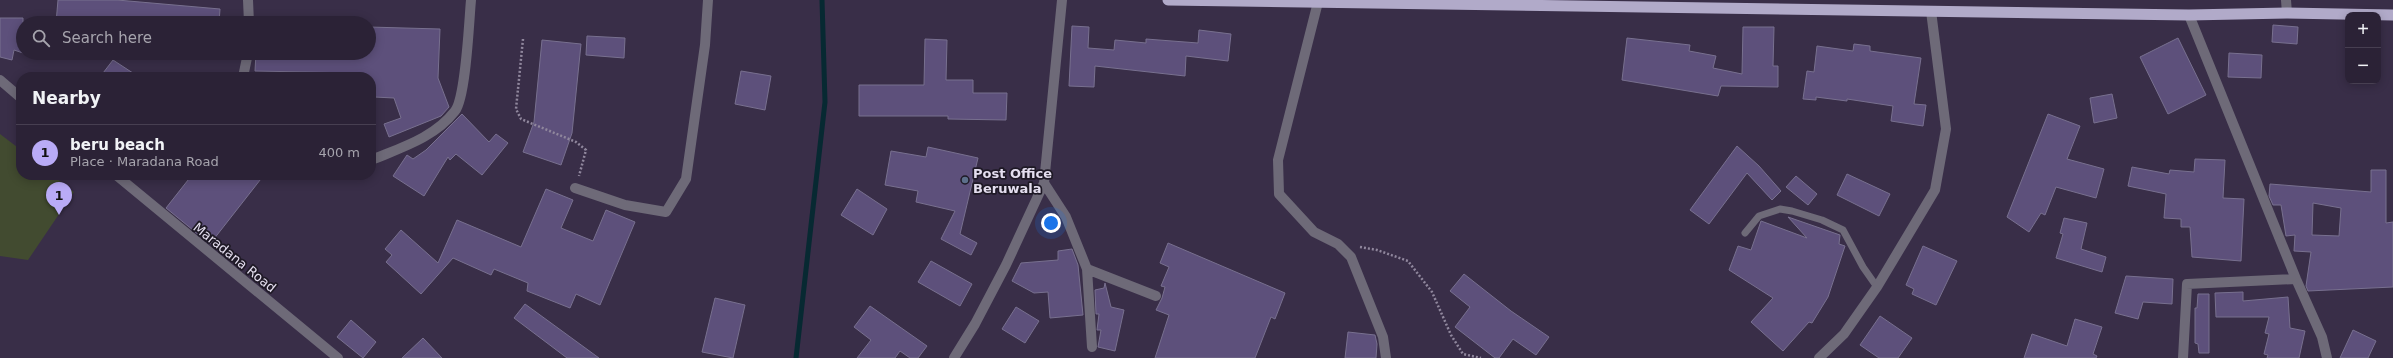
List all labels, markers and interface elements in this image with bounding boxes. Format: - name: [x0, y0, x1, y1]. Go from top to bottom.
- map controls: [2345, 12, 2381, 84]
- button: +: [2345, 12, 2381, 48]
- search box: [16, 16, 376, 60]
- icon: search: [30, 27, 52, 49]
- text: Search here: [62, 29, 152, 47]
- button: −: [2345, 48, 2381, 84]
- text: Nearby: [32, 88, 101, 108]
- text: beru beach: [70, 136, 165, 154]
- text: 1: [40, 145, 50, 160]
- text: 400 m: [318, 145, 360, 160]
- text: Place · Maradana Road: [70, 154, 219, 169]
- place label: Post Office Beruwala: [973, 166, 1052, 196]
- marker: Post Office Beruwala: [960, 175, 970, 185]
- pin: 1: [46, 182, 72, 215]
- your location: [1041, 213, 1061, 233]
- street label: Maradana Road: [190, 220, 279, 295]

